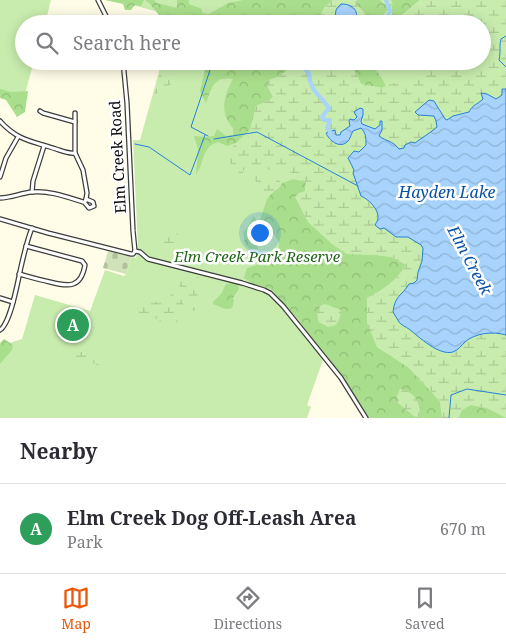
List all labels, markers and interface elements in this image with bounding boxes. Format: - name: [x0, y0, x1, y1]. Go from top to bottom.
- search box: [15, 15, 491, 70]
- icon: search: [33, 29, 61, 57]
- text: Search here: [73, 30, 181, 56]
- street label: Elm Creek Road: [104, 100, 130, 214]
- water label: Hayden Lake: [398, 181, 496, 203]
- your location: [247, 220, 273, 246]
- water label: Elm Creek: [442, 221, 498, 299]
- park label: Elm Creek Park Reserve: [173, 246, 341, 266]
- pin: A: [57, 306, 89, 344]
- text: Nearby: [20, 437, 98, 465]
- text: Elm Creek Dog Off-Leash Area: [67, 505, 356, 531]
- text: A: [30, 518, 42, 540]
- text: 670 m: [440, 518, 486, 540]
- text: Park: [67, 531, 103, 553]
- tab: Map: [61, 584, 91, 633]
- tab: Directions: [214, 584, 282, 633]
- tab: Saved: [405, 584, 445, 633]

